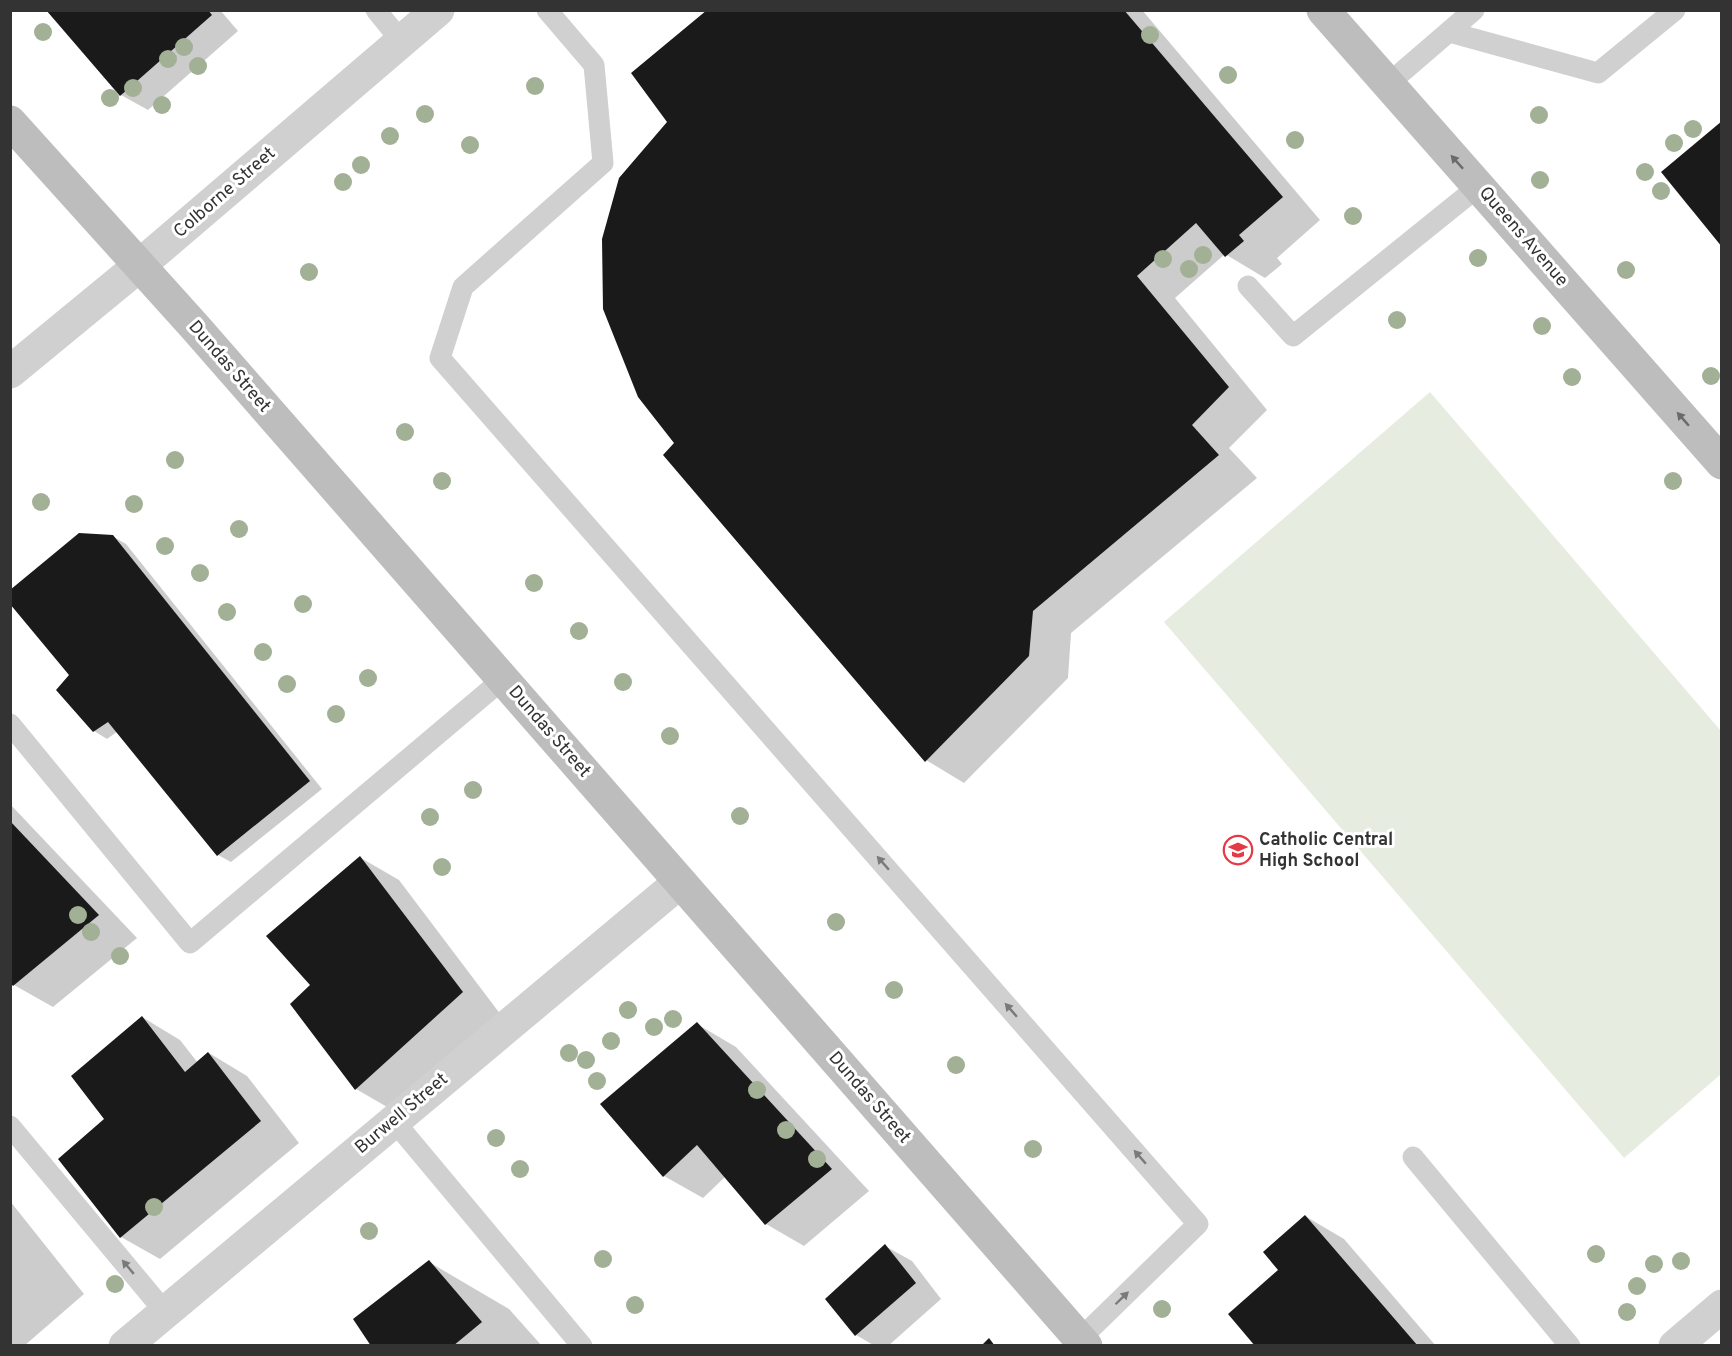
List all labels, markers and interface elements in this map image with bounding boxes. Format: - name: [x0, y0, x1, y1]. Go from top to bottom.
- street label: Colborne Street: [169, 142, 281, 244]
- one-way arrow: [1451, 155, 1464, 170]
- street label: Queens Avenue: [1473, 182, 1573, 292]
- street label: Dundas Street: [183, 316, 275, 418]
- one-way arrow: [1676, 412, 1690, 427]
- street label: Dundas Street: [503, 681, 595, 783]
- place label: Catholic Central High School: [1259, 829, 1393, 873]
- school or university icon: Catholic Central High School: [1222, 834, 1254, 866]
- one-way arrow: [877, 856, 890, 871]
- one-way arrow: [1005, 1003, 1018, 1018]
- street label: Dundas Street: [823, 1047, 915, 1149]
- street label: Burwell Street: [351, 1068, 453, 1160]
- one-way arrow: [1133, 1149, 1146, 1165]
- one-way arrow: [122, 1260, 135, 1275]
- one-way arrow: [1114, 1291, 1129, 1305]

